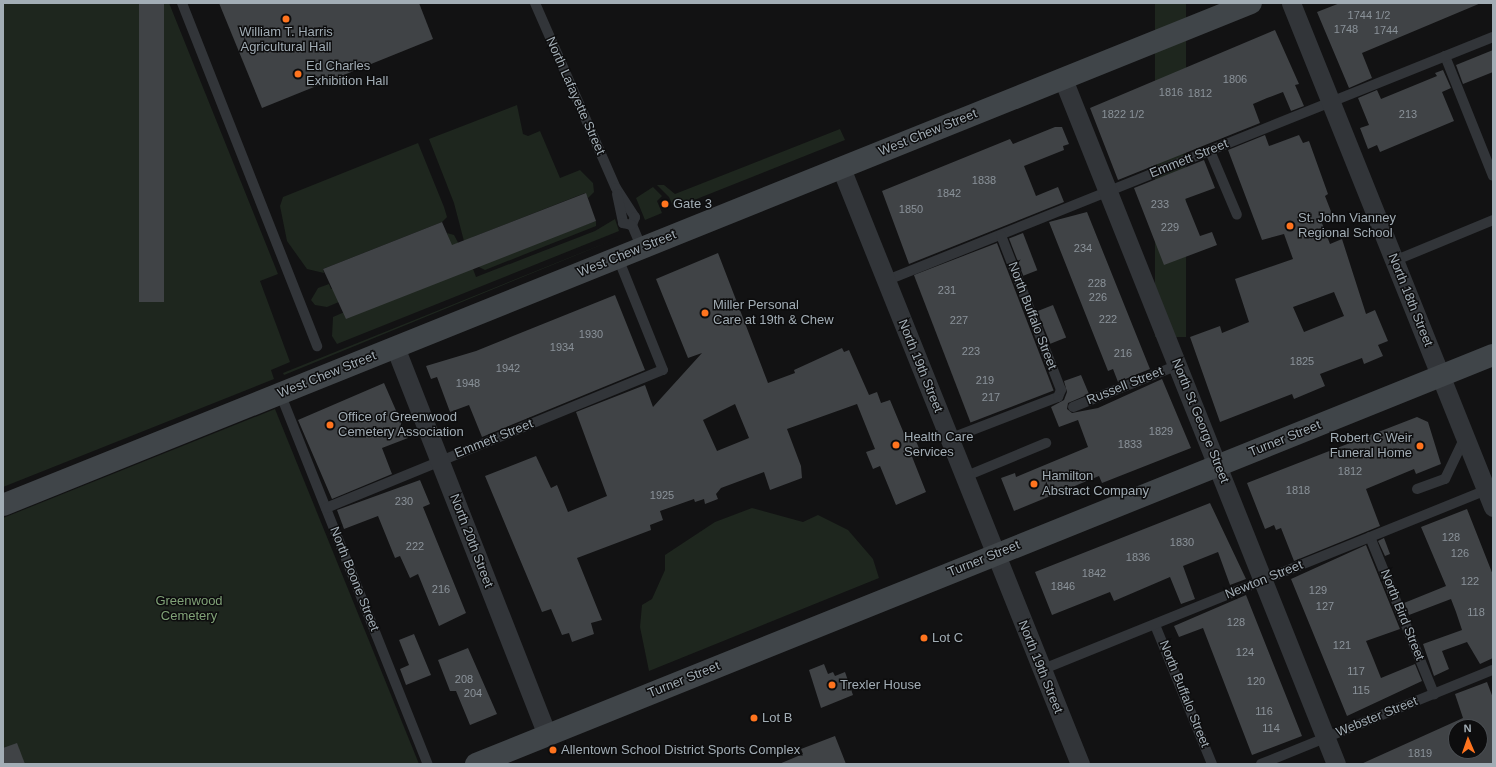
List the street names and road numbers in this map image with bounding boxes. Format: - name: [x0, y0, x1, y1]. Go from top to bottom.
- street label: North Lafayette Street: [542, 35, 608, 157]
- street label: West Chew Street: [877, 106, 979, 160]
- street label: Emmett Street: [1148, 136, 1230, 182]
- street label: West Chew Street: [576, 227, 678, 281]
- street label: North 18th Street: [1384, 251, 1436, 349]
- street label: North Buffalo Street: [1004, 260, 1060, 372]
- street label: North 19th Street: [894, 317, 946, 415]
- street label: West Chew Street: [276, 348, 378, 402]
- street label: North St George Street: [1168, 356, 1232, 486]
- street label: Russell Street: [1085, 364, 1165, 408]
- street label: Emmett Street: [453, 416, 535, 462]
- street label: Turner Street: [1247, 418, 1323, 460]
- street label: North 20th Street: [446, 492, 496, 590]
- street label: North Boone Street: [326, 524, 382, 634]
- street label: Turner Street: [946, 538, 1022, 580]
- street label: Newton Street: [1223, 557, 1305, 603]
- street label: North Bird Street: [1377, 567, 1427, 663]
- street label: North 19th Street: [1014, 618, 1066, 716]
- street label: North Buffalo Street: [1155, 638, 1213, 750]
- street label: Turner Street: [646, 659, 722, 701]
- street label: Webster Street: [1334, 694, 1420, 740]

